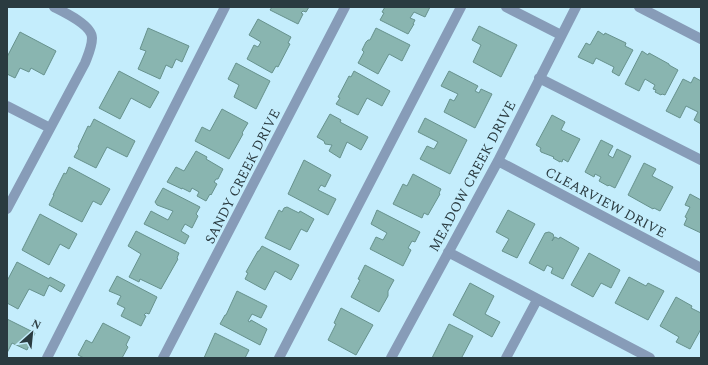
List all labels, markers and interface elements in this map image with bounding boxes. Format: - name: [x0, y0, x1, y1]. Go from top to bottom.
- street label: MEADOW CREEK DRIVE: [424, 97, 521, 256]
- street label: SANDY CREEK DRIVE: [199, 105, 286, 247]
- street label: CLEARVIEW DRIVE: [541, 162, 670, 243]
- north arrow: [12, 313, 52, 353]
- text: N: [28, 315, 44, 334]

